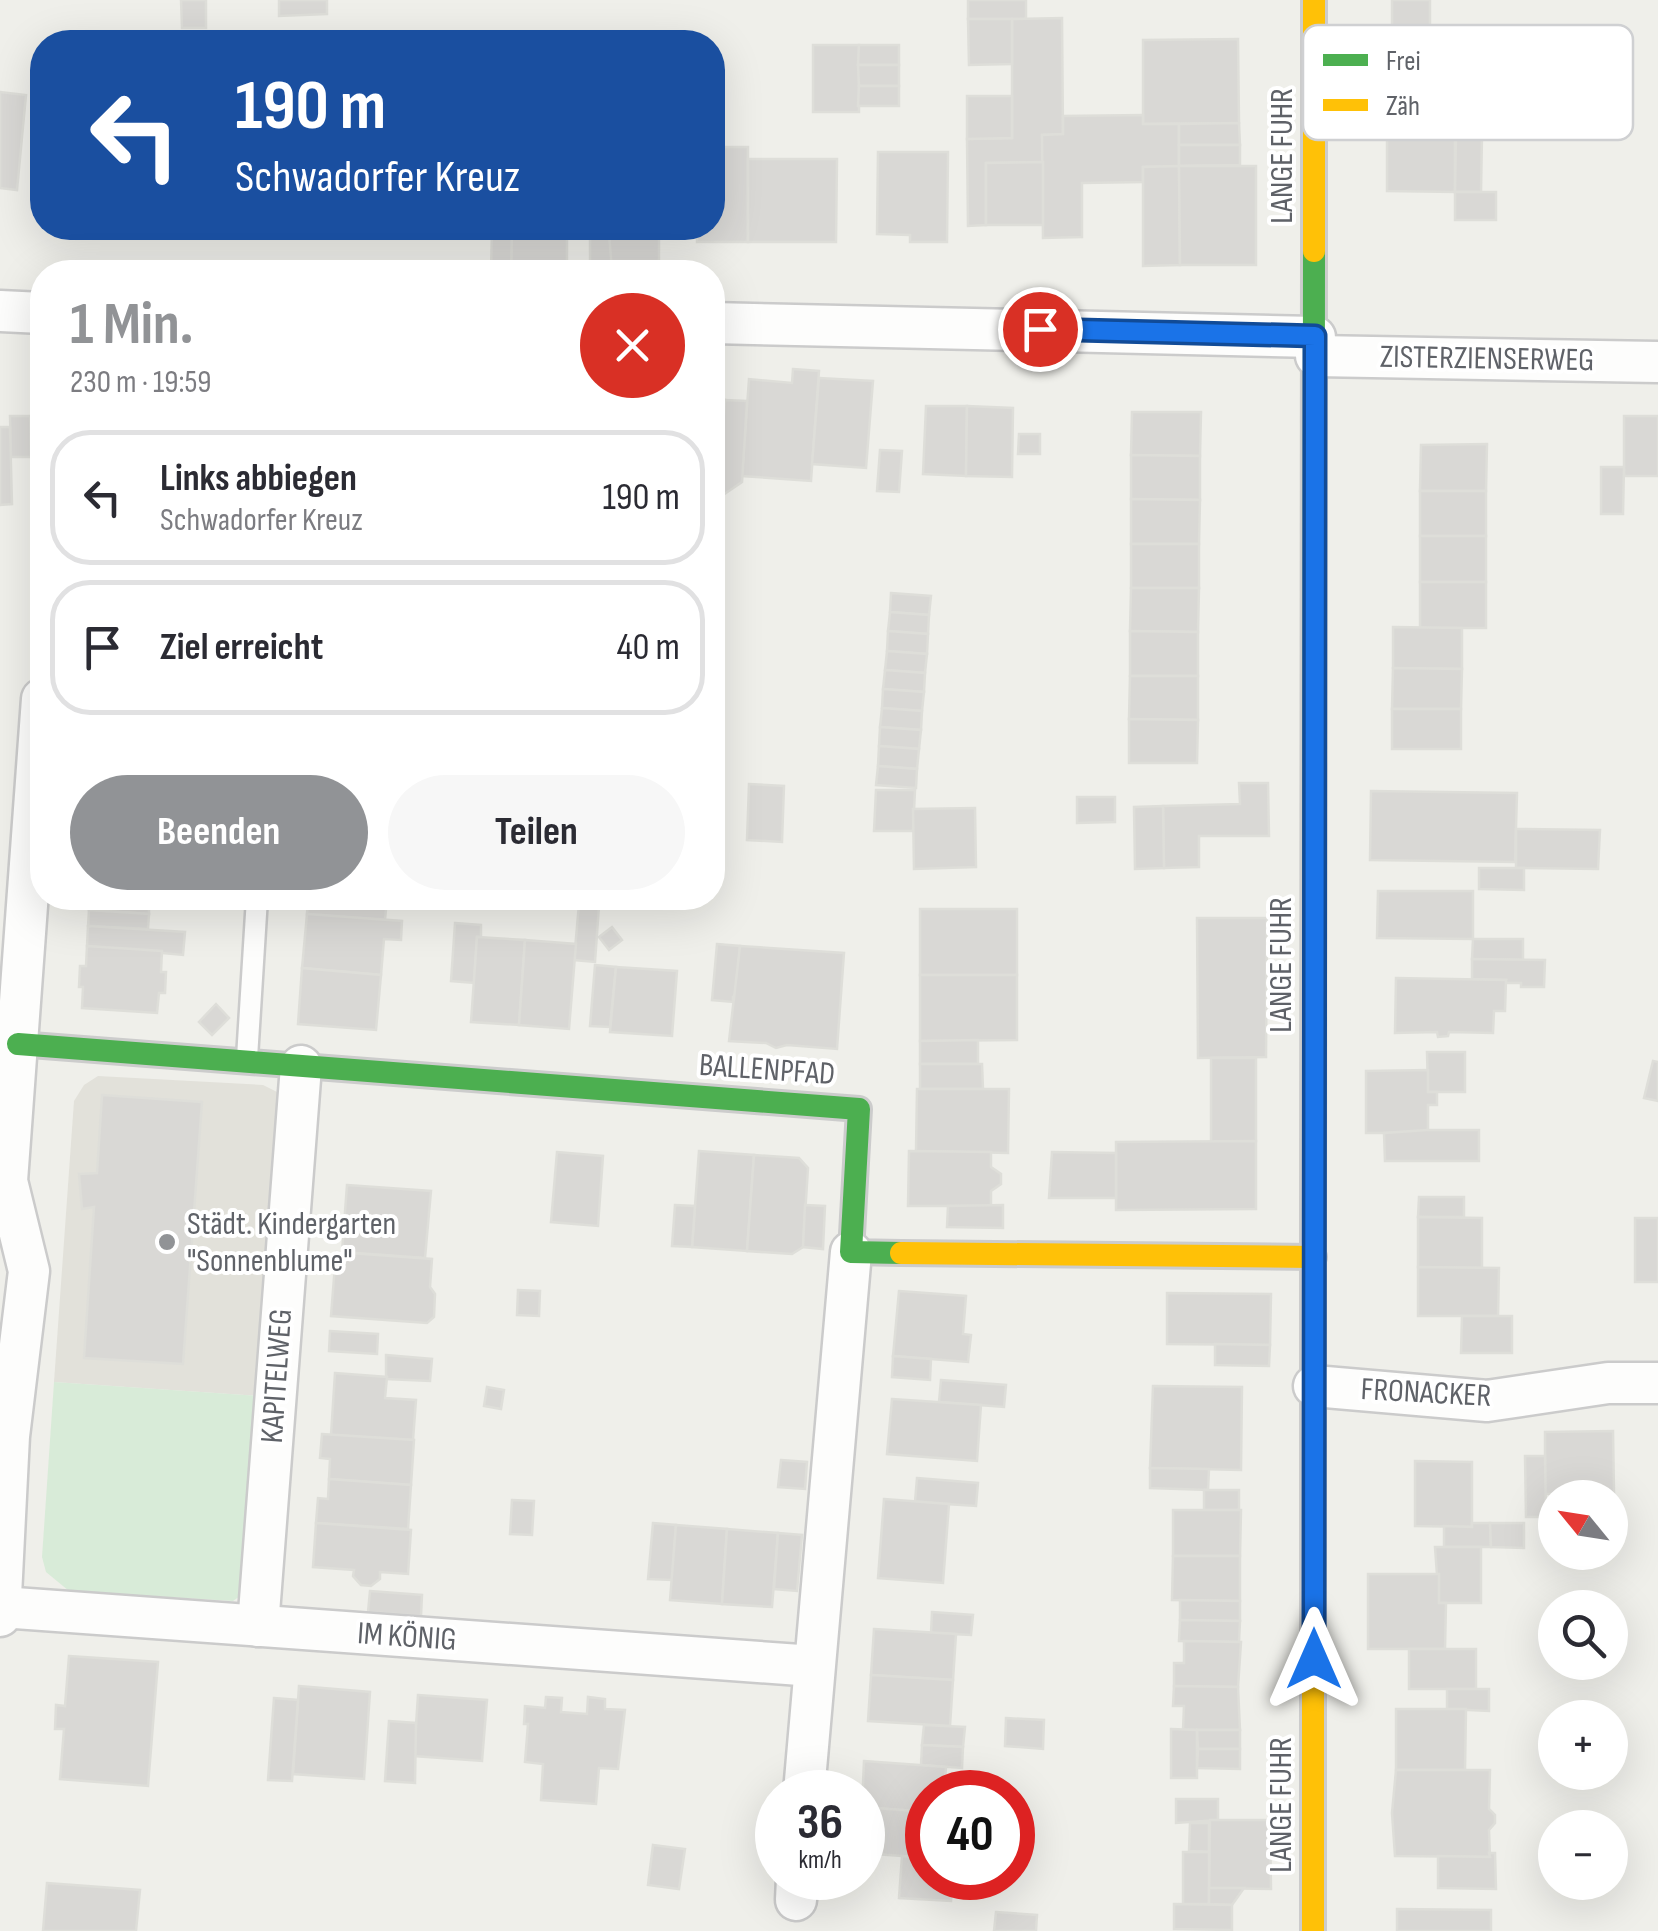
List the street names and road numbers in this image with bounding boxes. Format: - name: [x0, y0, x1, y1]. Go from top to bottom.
- street label: LANGE FUHR: [1263, 88, 1302, 224]
- street label: ZISTERZIENSERWEG: [1379, 338, 1595, 380]
- street label: LANGE FUHR: [1262, 897, 1301, 1033]
- street label: BALLENPFAD: [698, 1046, 836, 1094]
- street label: KAPITELWEG: [253, 1307, 301, 1445]
- street label: FRONACKER: [1360, 1370, 1492, 1416]
- street label: IM KÖNIG: [356, 1614, 458, 1660]
- street label: LANGE FUHR: [1262, 1737, 1301, 1873]

